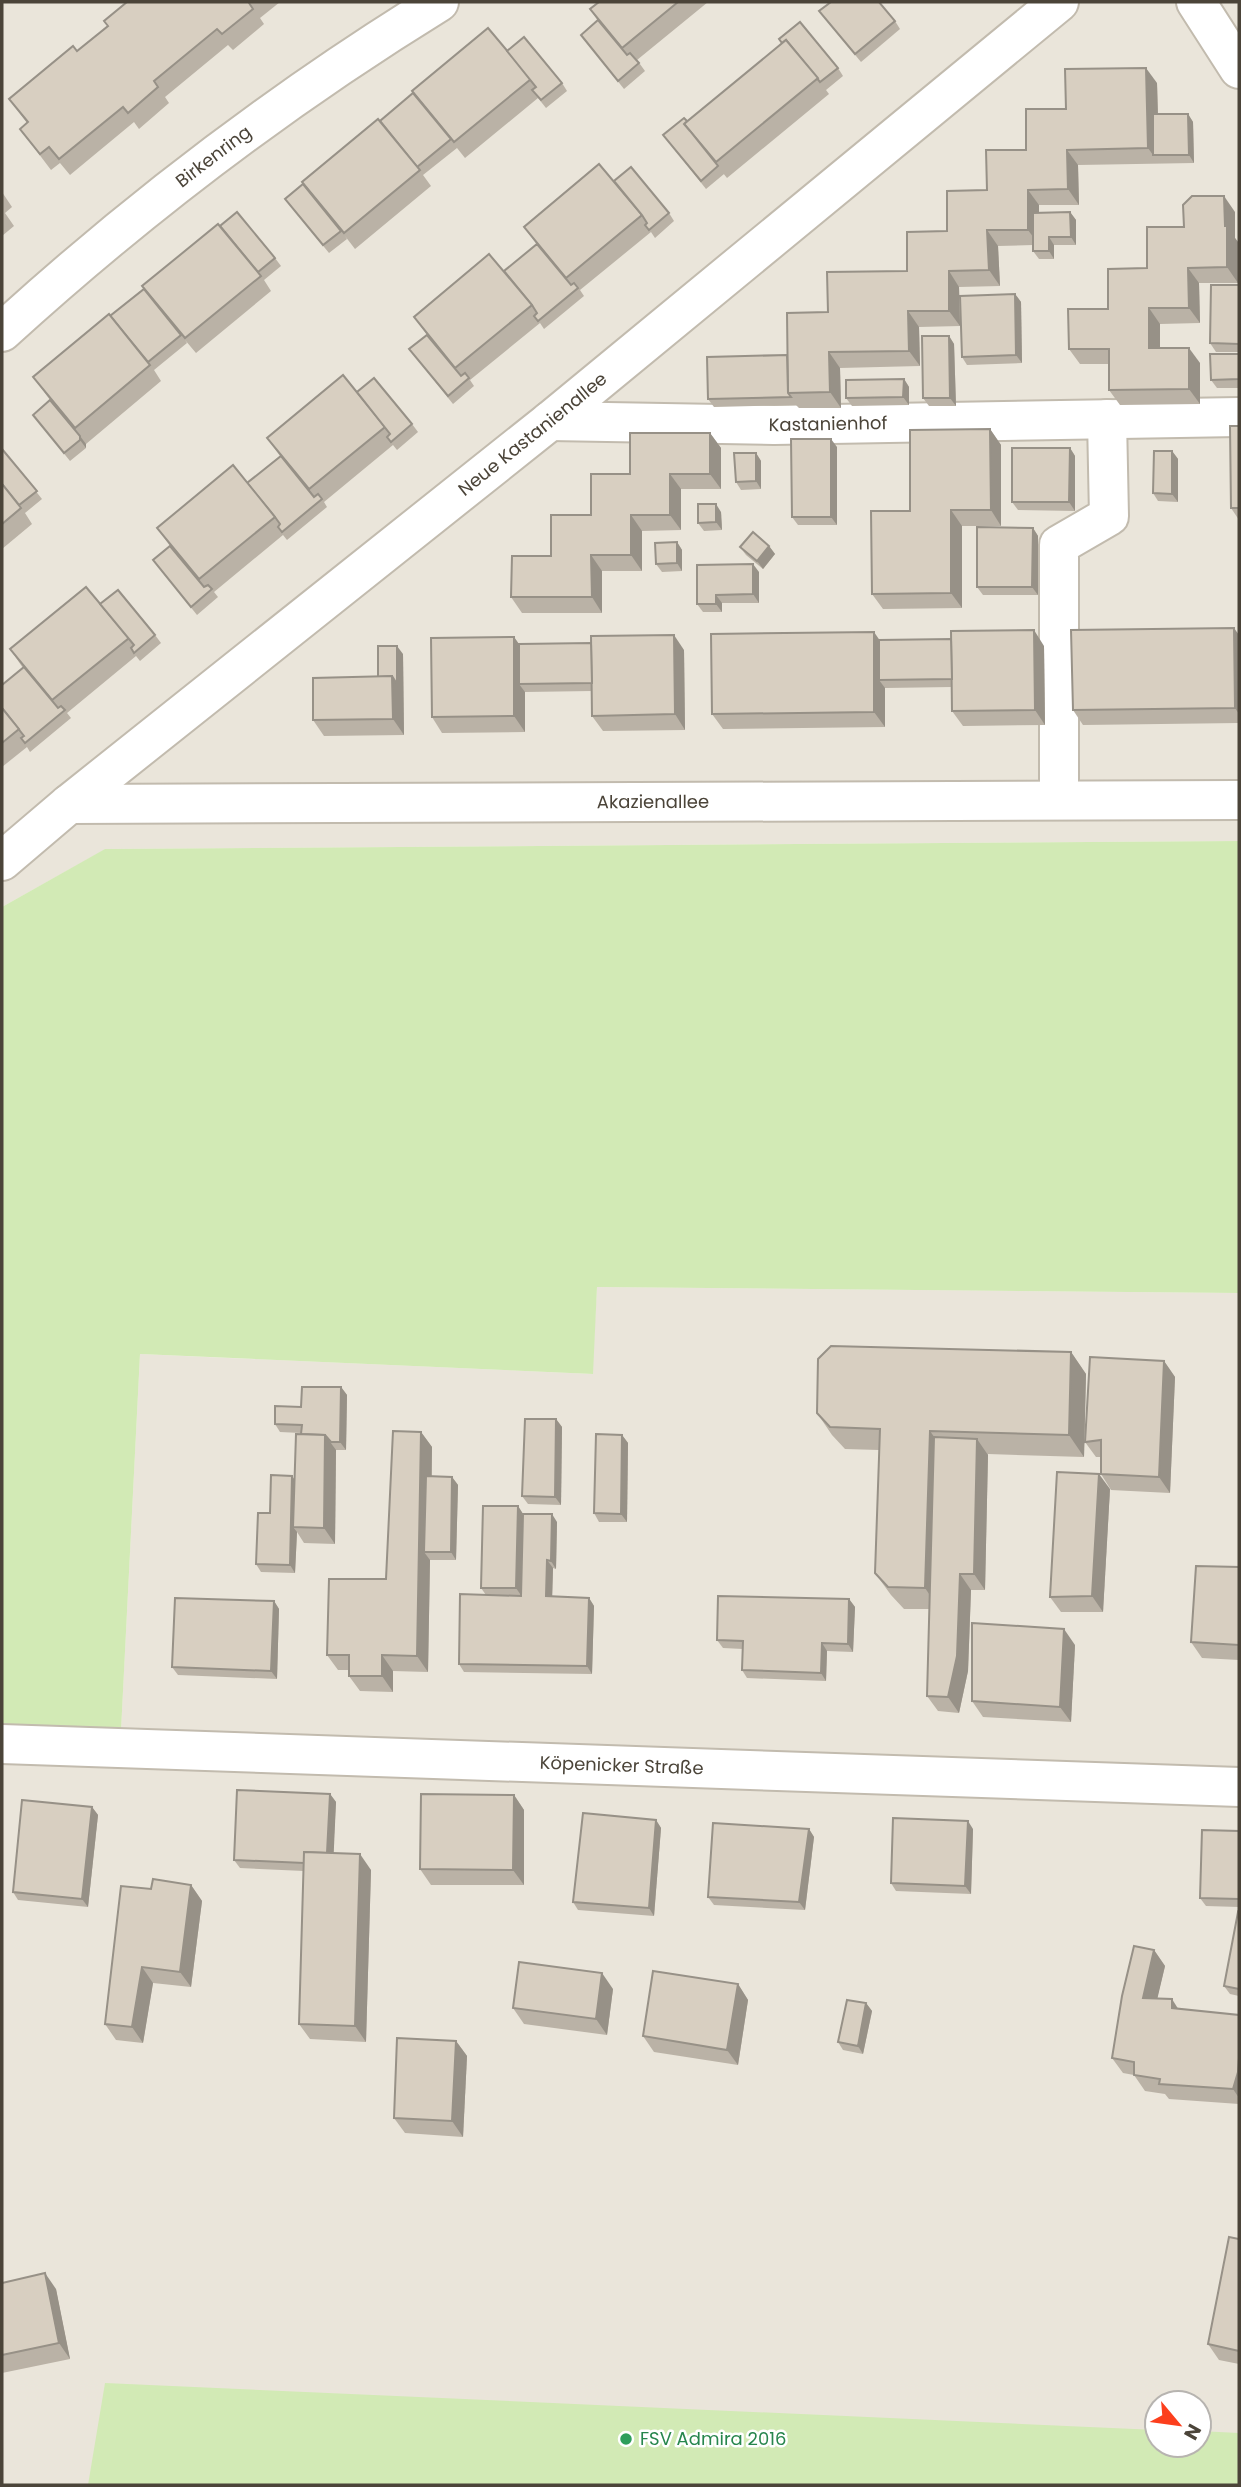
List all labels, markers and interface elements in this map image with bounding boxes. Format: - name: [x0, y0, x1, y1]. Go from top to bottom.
- street label: Birkenring: [170, 119, 256, 193]
- street label: Neue Kastanienallee: [453, 366, 612, 501]
- street label: Kastanienhof: [768, 410, 888, 437]
- street label: Akazienallee: [597, 789, 709, 814]
- street label: Köpenicker Straße: [539, 1750, 704, 1780]
- north arrow: [1143, 2389, 1213, 2459]
- text: N: [1177, 2419, 1208, 2445]
- place label: FSV Admira 2016: [640, 2426, 786, 2451]
- marker: FSV Admira 2016: [618, 2431, 634, 2447]

